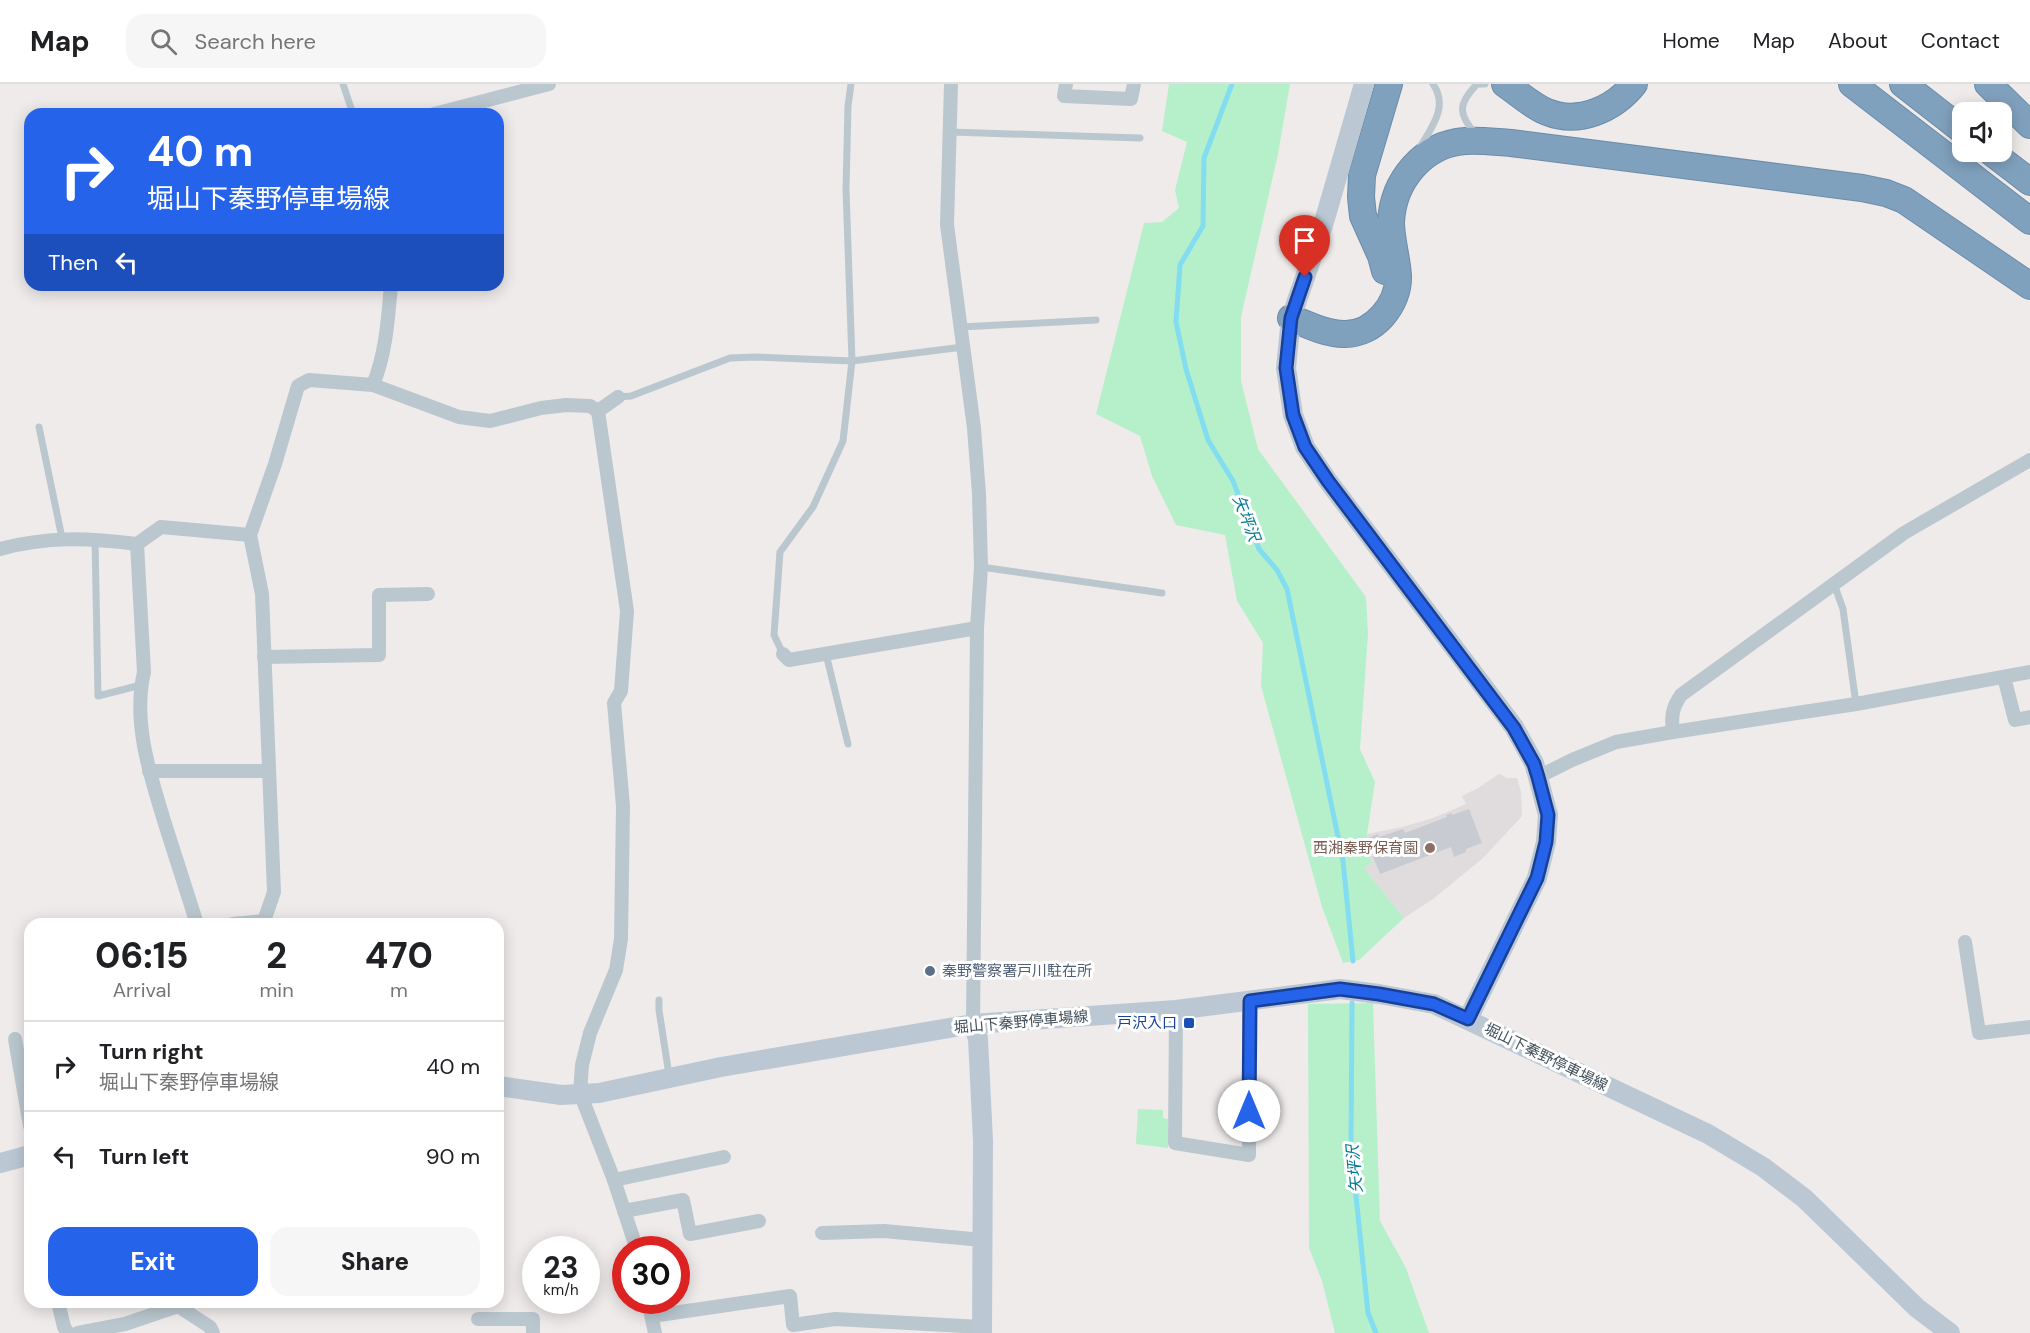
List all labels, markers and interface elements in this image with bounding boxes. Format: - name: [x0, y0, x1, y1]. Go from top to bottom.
- search box: [126, 14, 546, 68]
- text: Map: [30, 23, 90, 60]
- icon: search: [147, 25, 180, 58]
- text: Search here: [195, 27, 316, 56]
- text: Home: [1662, 27, 1720, 55]
- text: Map: [1753, 27, 1795, 55]
- text: About: [1828, 27, 1888, 55]
- text: Contact: [1921, 27, 2000, 55]
- map controls: [1952, 102, 2012, 162]
- button: sound: [1952, 102, 2012, 162]
- text: 40 m: [147, 124, 253, 179]
- icon: right: [48, 132, 126, 210]
- text: 堀山下秦野停車場線: [147, 181, 390, 216]
- pin: [1279, 215, 1330, 277]
- icon: arrive: [1288, 224, 1321, 257]
- icon: left: [110, 246, 143, 279]
- text: Then: [48, 248, 98, 277]
- water label: 矢坪沢: [1228, 492, 1266, 546]
- place label: 西湘秦野保育園: [1313, 838, 1418, 858]
- marker: 西湘秦野保育園: [1423, 841, 1437, 855]
- text: 06:15: [95, 932, 188, 979]
- text: 2: [266, 932, 287, 979]
- text: 470: [365, 932, 433, 979]
- place label: 秦野警察署戸川駐在所: [942, 961, 1092, 981]
- marker: 秦野警察署戸川駐在所: [923, 964, 937, 978]
- text: Arrival: [113, 977, 171, 1003]
- text: min: [260, 977, 294, 1003]
- text: m: [390, 977, 408, 1003]
- street label: 堀山下秦野停車場線: [953, 1006, 1089, 1038]
- place label: 戸沢入口: [1117, 1013, 1177, 1033]
- marker: 戸沢入口: [1182, 1016, 1196, 1030]
- street label: 堀山下秦野停車場線: [1481, 1018, 1611, 1096]
- text: Turn right: [99, 1037, 204, 1066]
- icon: right: [48, 1050, 81, 1083]
- text: 40 m: [426, 1052, 480, 1081]
- text: 堀山下秦野停車場線: [99, 1069, 279, 1095]
- position arrow: [1217, 1079, 1281, 1143]
- icon: left: [48, 1140, 81, 1173]
- text: Turn left: [99, 1142, 189, 1171]
- text: 90 m: [426, 1142, 480, 1171]
- water label: 矢坪沢: [1342, 1142, 1367, 1194]
- button: Exit: [48, 1227, 258, 1296]
- button: Share: [270, 1227, 480, 1296]
- speed limit sign: 30: [612, 1236, 690, 1314]
- text: 23: [543, 1248, 579, 1287]
- text: km/h: [543, 1280, 579, 1300]

